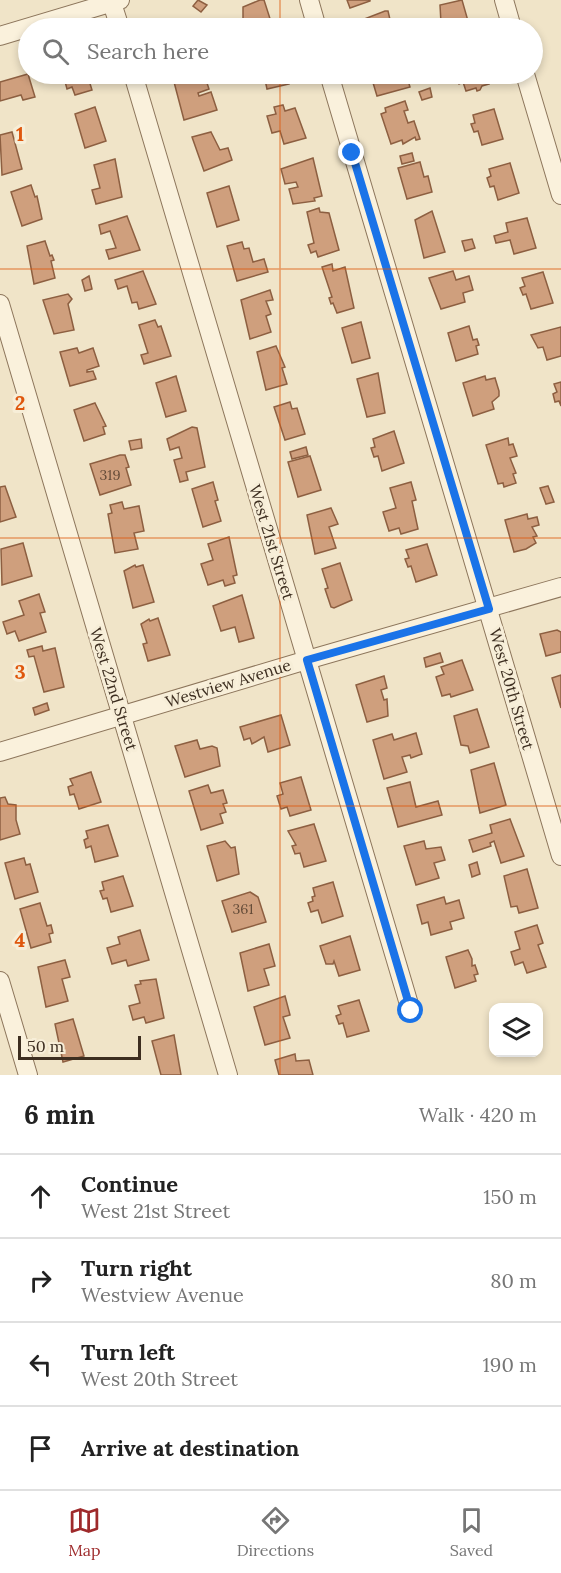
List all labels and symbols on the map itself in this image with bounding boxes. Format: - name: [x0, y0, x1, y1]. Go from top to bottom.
- text: 1: [16, 121, 24, 146]
- route end: [338, 139, 364, 165]
- text: 2: [15, 390, 25, 415]
- house number: 319: [100, 466, 121, 484]
- street label: West 21st Street: [245, 482, 299, 603]
- street label: West 22nd Street: [86, 625, 142, 754]
- street label: West 20th Street: [485, 626, 539, 753]
- street label: Westview Avenue: [163, 654, 294, 712]
- text: 3: [14, 659, 26, 684]
- house number: 361: [233, 900, 254, 918]
- text: 4: [15, 927, 26, 952]
- route start: [397, 997, 423, 1023]
- scale bar: [18, 1033, 141, 1060]

